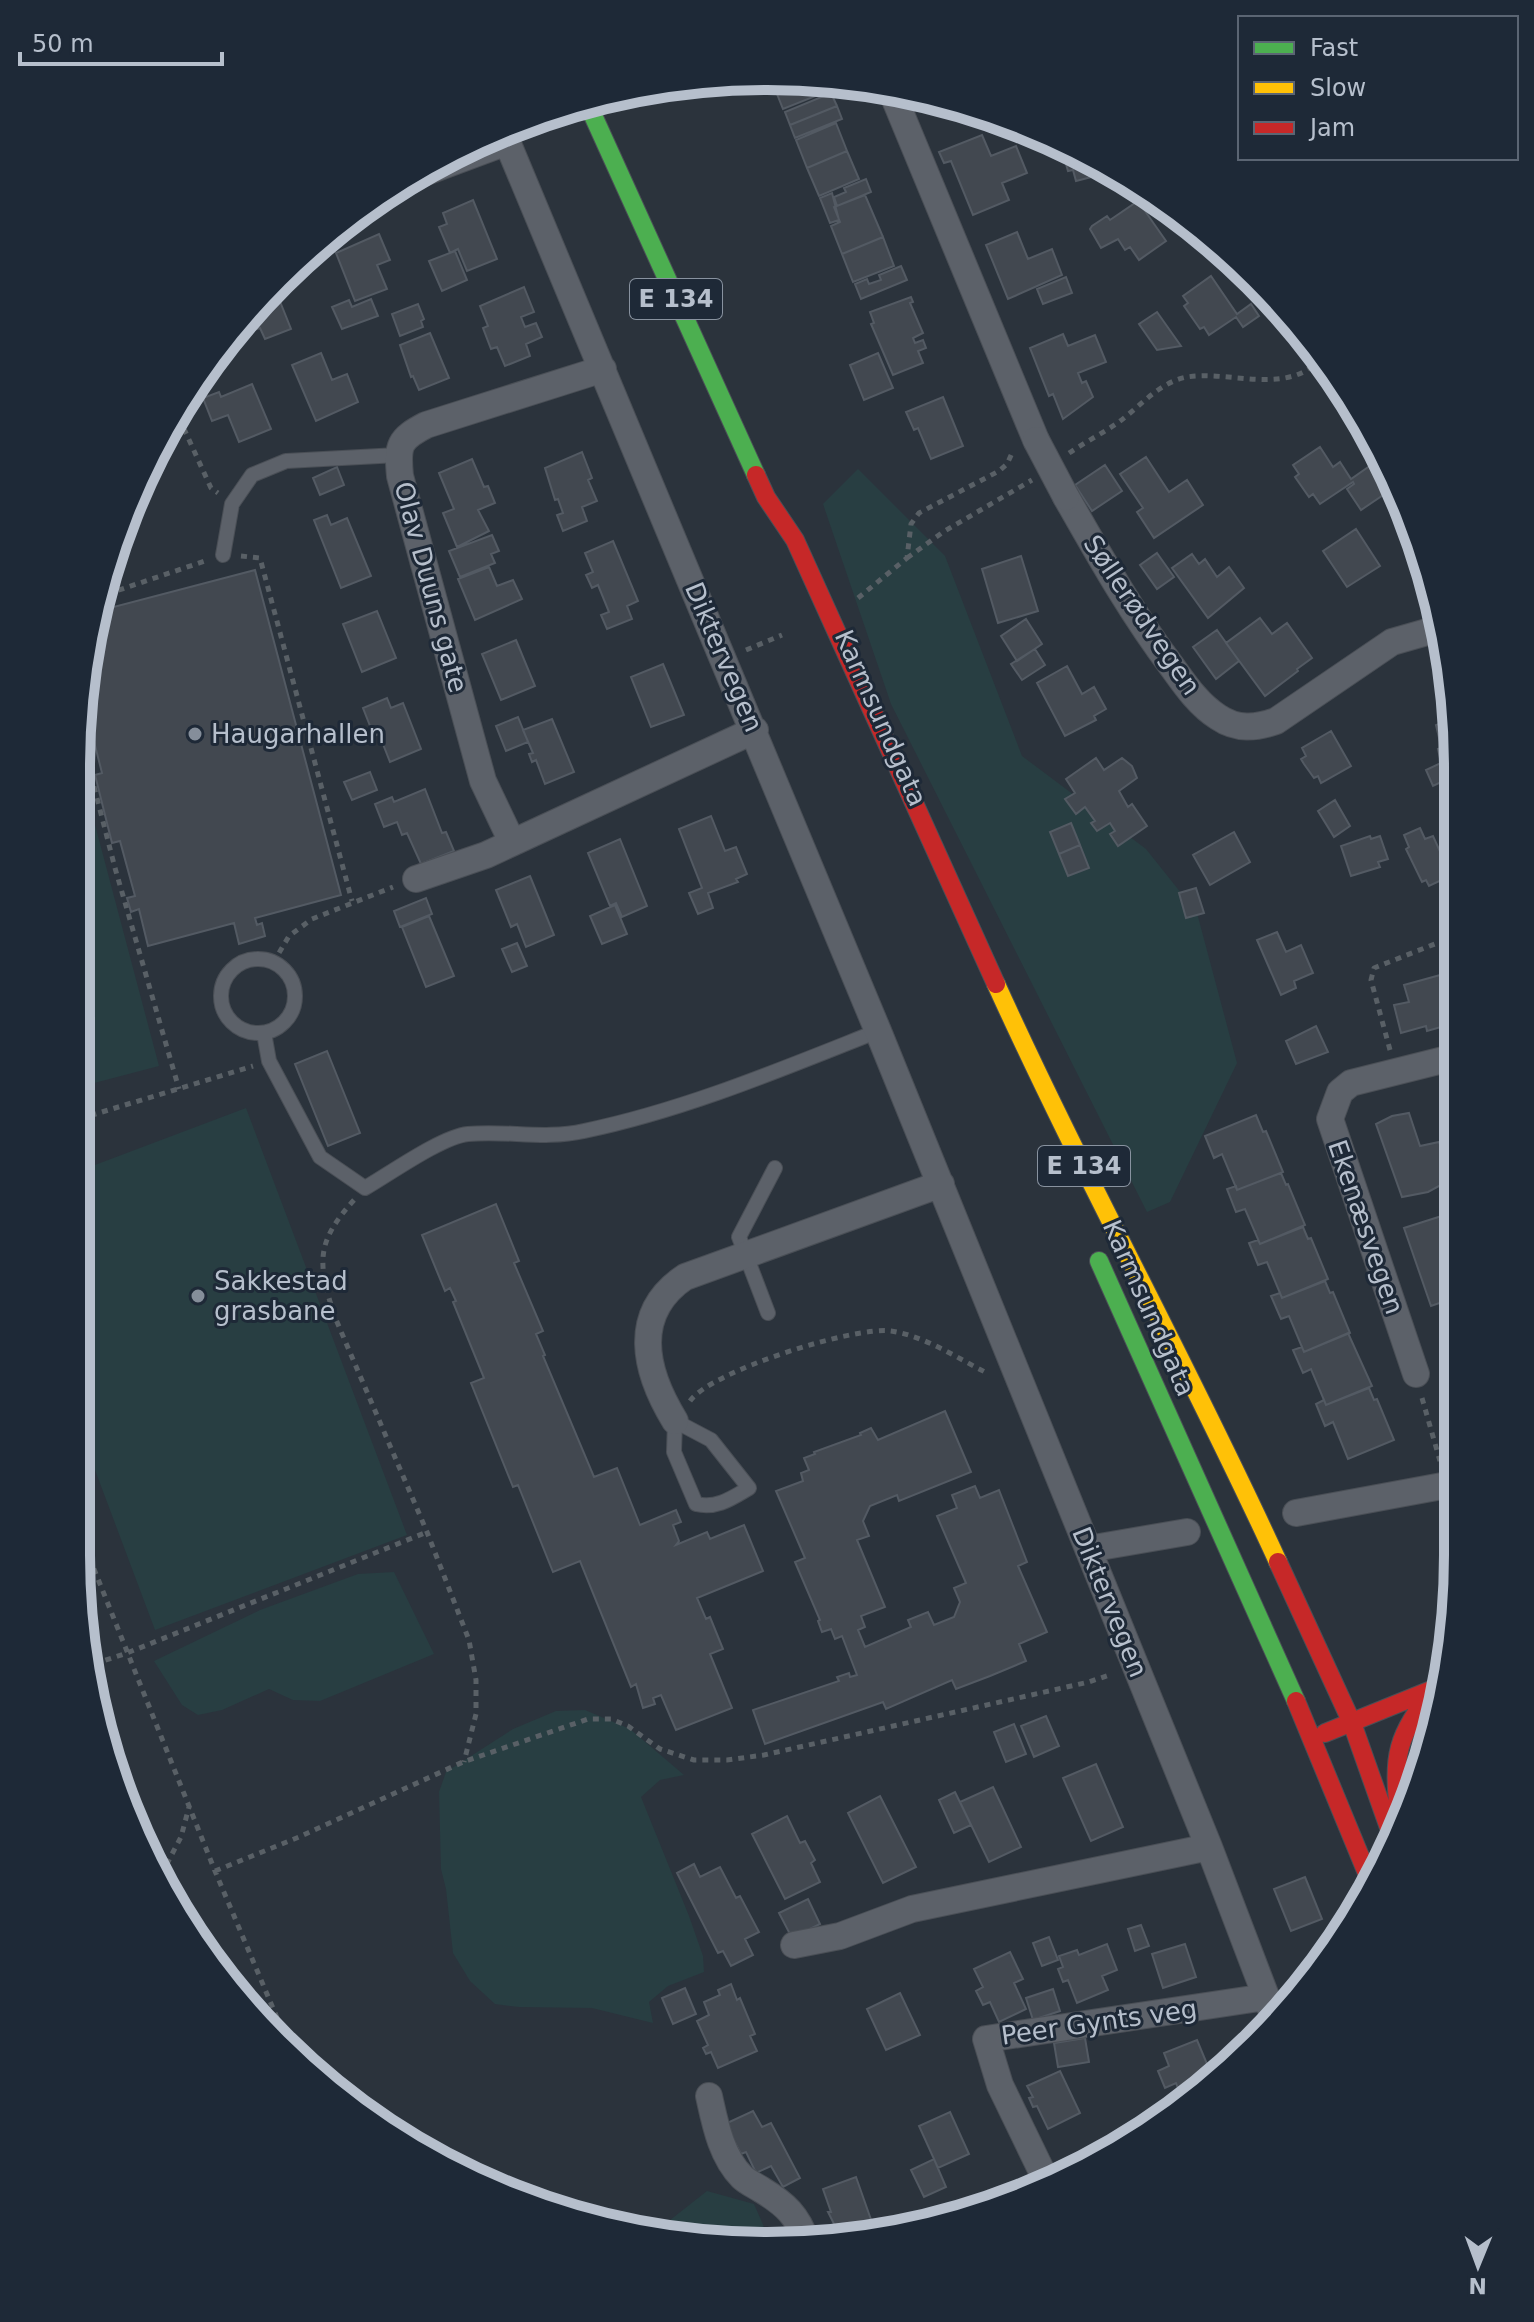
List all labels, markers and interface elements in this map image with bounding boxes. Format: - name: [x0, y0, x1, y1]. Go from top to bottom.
- scale bar: [20, 16, 222, 66]
- legend: [1238, 16, 1518, 160]
- text: 50 m: [32, 30, 94, 58]
- text: Fast: [1310, 34, 1358, 62]
- text: Slow: [1310, 74, 1366, 102]
- text: Jam: [1308, 114, 1355, 142]
- road number: E 134: [630, 279, 722, 319]
- street label: Olav Duuns gate: [388, 478, 474, 696]
- street label: Søllerødvegen: [1077, 529, 1207, 701]
- street label: Diktervegen: [679, 578, 769, 736]
- street label: Karmsundgata: [829, 625, 933, 811]
- place label: Haugarhallen: [211, 719, 385, 749]
- marker: Haugarhallen: [186, 725, 204, 743]
- street label: Ekenæsvegen: [1322, 1136, 1410, 1318]
- road number: E 134: [1038, 1146, 1130, 1186]
- street label: Karmsundgata: [1097, 1215, 1201, 1401]
- place label: Sakkestad grasbane: [214, 1266, 348, 1326]
- marker: Sakkestad grasbane: [189, 1287, 207, 1305]
- street label: Diktervegen: [1066, 1522, 1154, 1682]
- street label: Peer Gynts veg: [999, 1993, 1199, 2051]
- north arrow: [1438, 2226, 1518, 2306]
- text: N: [1468, 2273, 1487, 2298]

